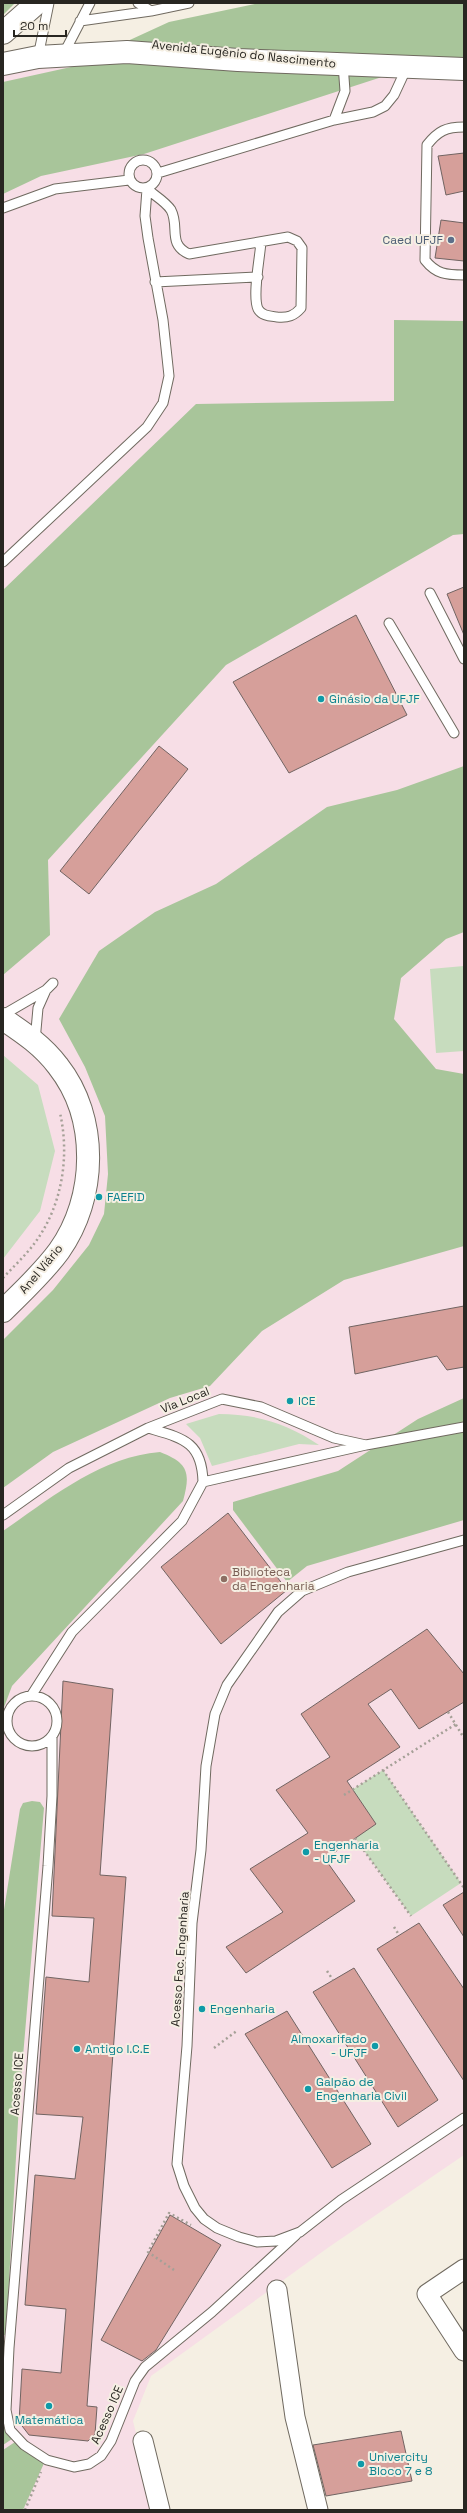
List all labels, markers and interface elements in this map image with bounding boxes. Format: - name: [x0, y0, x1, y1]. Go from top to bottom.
- scale bar: [14, 12, 66, 38]
- text: 20 m: [20, 18, 48, 34]
- street label: Avenida Eugênio do Nascimento: [151, 36, 337, 72]
- place label: Caed UFJF: [383, 232, 444, 248]
- marker: Caed UFJF: [446, 235, 456, 245]
- place label: Ginásio da UFJF: [329, 691, 420, 707]
- marker: Ginásio da UFJF: [316, 694, 326, 704]
- place label: FAEFID: [107, 1189, 145, 1205]
- marker: FAEFID: [94, 1192, 104, 1202]
- street label: Anel Viário: [16, 1241, 66, 1297]
- street label: Via Local: [158, 1383, 212, 1417]
- place label: ICE: [298, 1393, 316, 1409]
- marker: ICE: [285, 1396, 295, 1406]
- place label: Biblioteca da Engenharia: [232, 1564, 315, 1594]
- marker: Biblioteca da Engenharia: [219, 1574, 229, 1584]
- place label: Engenharia - UFJF: [314, 1837, 379, 1867]
- marker: Engenharia - UFJF: [301, 1847, 311, 1857]
- street label: Acesso Fac. Engenharia: [167, 1891, 193, 2027]
- place label: Engenharia: [210, 2001, 275, 2017]
- marker: Engenharia: [197, 2004, 207, 2014]
- place label: Almoxarifado - UFJF: [291, 2031, 368, 2061]
- place label: Antigo I.C.E: [85, 2041, 150, 2057]
- marker: Almoxarifado - UFJF: [370, 2041, 380, 2051]
- marker: Antigo I.C.E: [72, 2044, 82, 2054]
- street label: Acesso ICE: [7, 2052, 27, 2116]
- place label: Galpão de Engenharia Civil: [316, 2074, 407, 2104]
- marker: Galpão de Engenharia Civil: [303, 2084, 313, 2094]
- street label: Acesso ICE: [87, 2383, 127, 2447]
- marker: Matemática: [44, 2401, 54, 2411]
- place label: Matemática: [15, 2412, 83, 2428]
- place label: Univercity Bloco 7 e 8: [369, 2449, 432, 2479]
- marker: Univercity Bloco 7 e 8: [356, 2459, 366, 2469]

